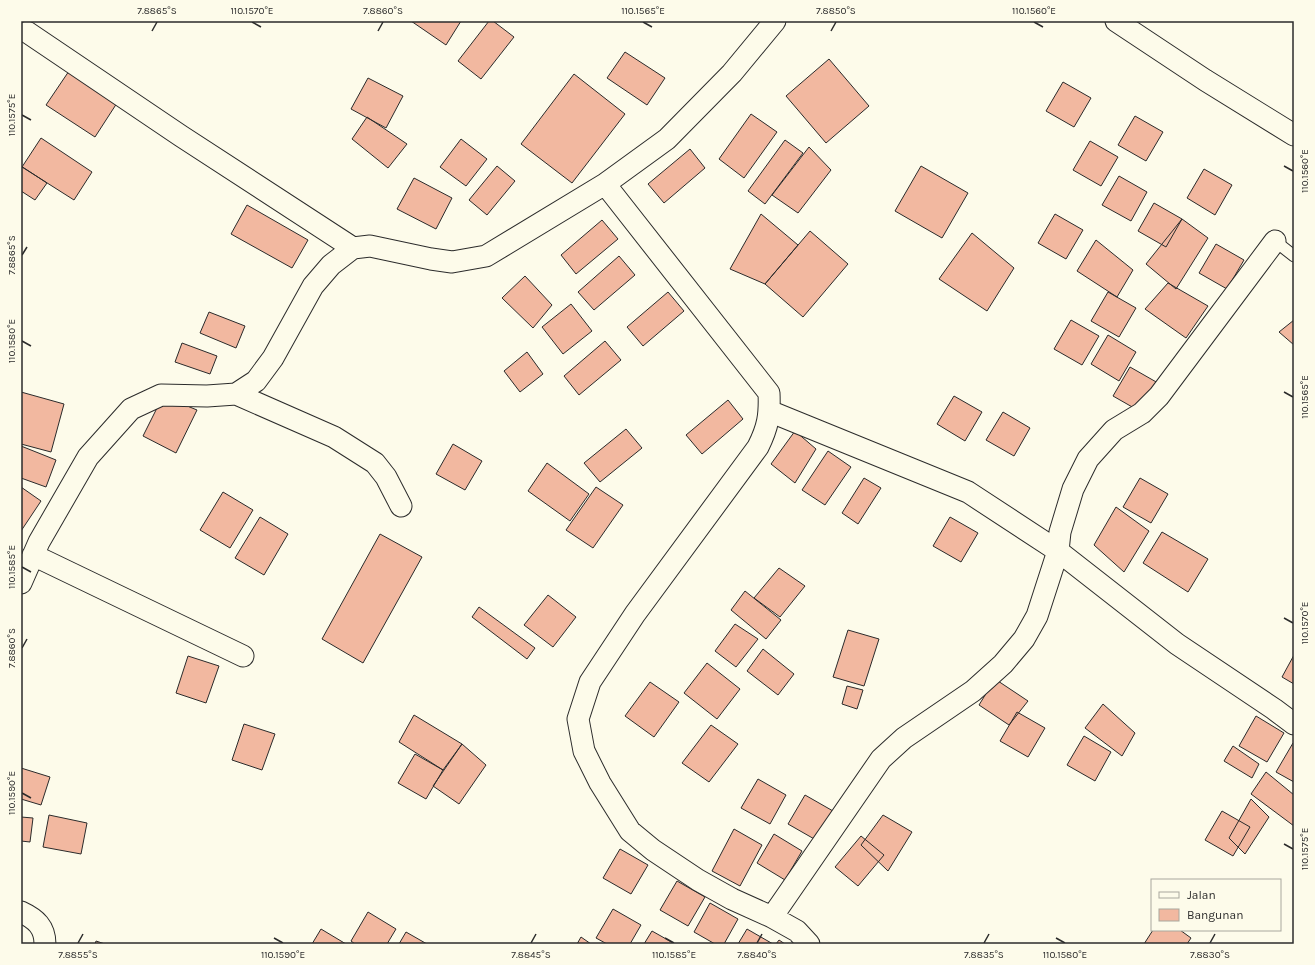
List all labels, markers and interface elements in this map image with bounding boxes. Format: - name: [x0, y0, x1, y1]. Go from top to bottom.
- text: 7.8865°S: [137, 5, 177, 17]
- text: 110.1570°E: [231, 5, 273, 17]
- text: 7.8860°S: [363, 5, 403, 17]
- text: 110.1565°E: [621, 5, 665, 17]
- text: 7.8850°S: [816, 5, 856, 17]
- text: 110.1560°E: [1012, 5, 1056, 17]
- text: 110.1575°E: [6, 94, 18, 136]
- text: 110.1560°E: [1299, 149, 1311, 193]
- text: 7.8865°S: [6, 235, 18, 275]
- text: 110.1580°E: [6, 319, 18, 363]
- text: 110.1565°E: [1299, 375, 1311, 419]
- text: 110.1585°E: [6, 545, 18, 589]
- text: 110.1570°E: [1299, 602, 1311, 644]
- text: 7.8860°S: [6, 628, 18, 668]
- text: 110.1590°E: [6, 771, 18, 815]
- text: 110.1575°E: [1299, 828, 1311, 870]
- legend: [1151, 879, 1281, 931]
- text: Jalan: [1187, 888, 1216, 902]
- text: Bangunan: [1187, 908, 1243, 922]
- text: 7.8855°S: [58, 949, 98, 961]
- text: 110.1590°E: [261, 949, 305, 961]
- text: 7.8845°S: [511, 949, 551, 961]
- text: 110.1585°E: [652, 949, 696, 961]
- text: 7.8840°S: [737, 949, 777, 961]
- text: 7.8835°S: [964, 949, 1004, 961]
- text: 110.1580°E: [1043, 949, 1087, 961]
- text: 7.8830°S: [1190, 949, 1230, 961]

